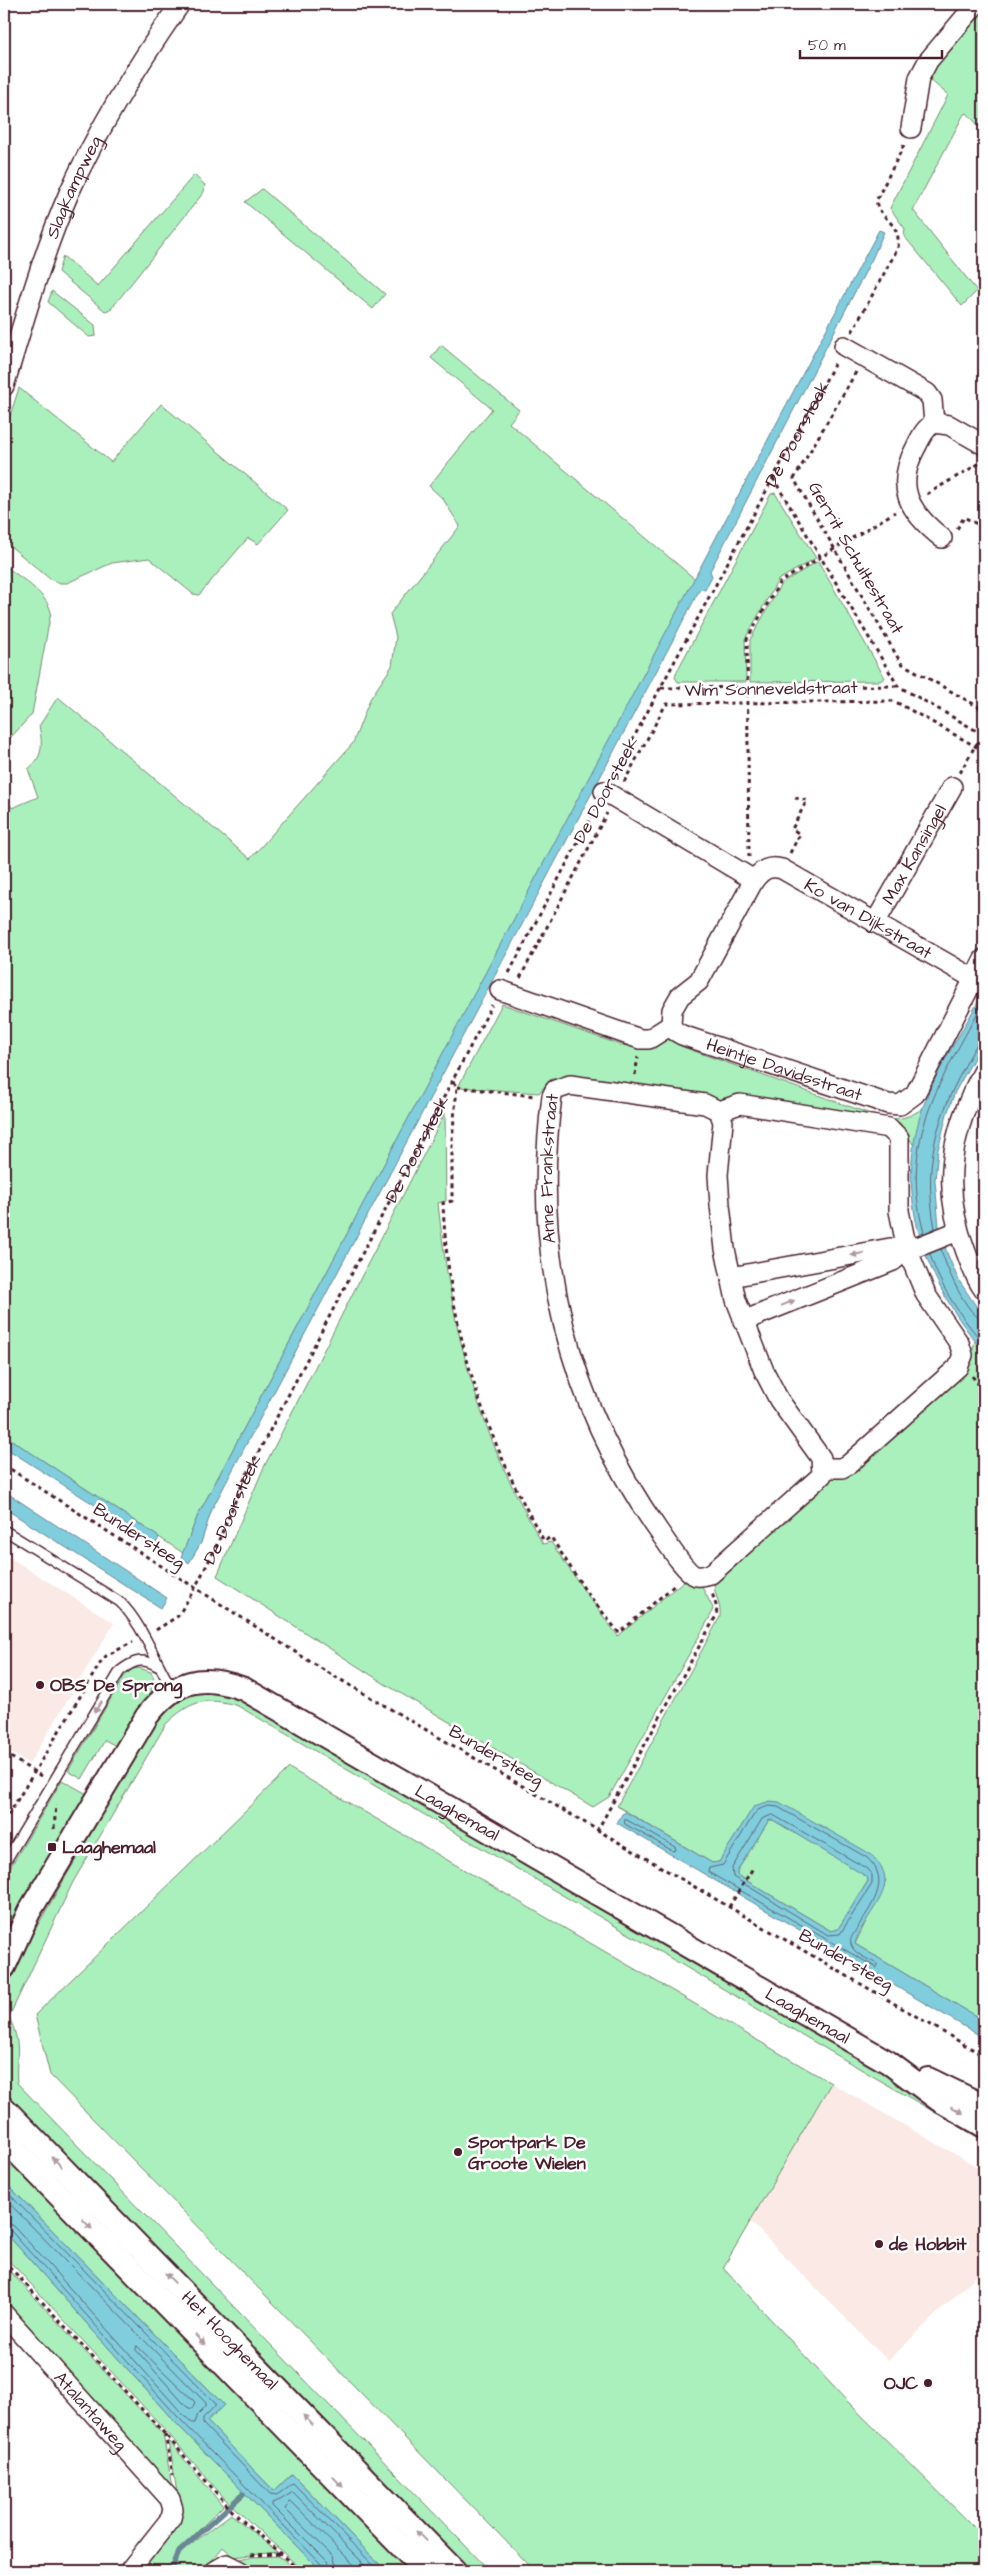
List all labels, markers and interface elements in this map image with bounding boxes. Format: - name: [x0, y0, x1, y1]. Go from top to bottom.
- scale bar: [800, 28, 943, 60]
- text: 50 m: [808, 35, 846, 56]
- street label: Slagkampweg: [39, 131, 109, 242]
- street label: De Doorsteek: [758, 376, 836, 491]
- street label: Gerrit Schultestraat: [802, 477, 910, 639]
- street label: Wim Sonneveldstraat: [684, 675, 859, 703]
- street label: De Doorsteek: [567, 732, 645, 848]
- street label: Max Kansingel: [876, 799, 952, 909]
- street label: Ko van Dijkstraat: [800, 872, 937, 965]
- street label: Heintje Davidsstraat: [703, 1032, 866, 1107]
- street label: De Doorsteek: [379, 1091, 455, 1207]
- street label: Anne Frankstraat: [534, 1092, 565, 1245]
- one-way arrow: [850, 1250, 866, 1258]
- one-way arrow: [781, 1299, 795, 1307]
- street label: De Doorsteek: [197, 1450, 268, 1568]
- street label: Bundersteeg: [88, 1497, 190, 1576]
- place label: OBS De Sprong: [50, 1673, 183, 1699]
- marker: OBS De Sprong: [34, 1679, 46, 1691]
- one-way arrow: [94, 1701, 103, 1714]
- street label: Bundersteeg: [444, 1719, 548, 1794]
- street label: Laaghemaal: [410, 1778, 504, 1847]
- place label: Laaghemaal: [62, 1835, 156, 1861]
- marker: Laaghemaal: [46, 1841, 58, 1853]
- street label: Bundersteeg: [794, 1923, 898, 1998]
- street label: Laaghemaal: [761, 1981, 855, 2050]
- one-way arrow: [950, 2105, 963, 2114]
- place label: Sportpark De Groote Wielen: [467, 2130, 586, 2176]
- marker: Sportpark De Groote Wielen: [452, 2146, 464, 2158]
- one-way arrow: [51, 2156, 63, 2168]
- one-way arrow: [81, 2218, 93, 2230]
- place label: de Hobbit: [888, 2232, 967, 2257]
- marker: de Hobbit: [873, 2238, 885, 2250]
- one-way arrow: [164, 2273, 176, 2285]
- street label: Het Hooghemaal: [176, 2285, 284, 2395]
- one-way arrow: [194, 2334, 206, 2346]
- street label: Atalantaweg: [48, 2366, 133, 2457]
- place label: OJC: [884, 2371, 918, 2396]
- marker: OJC: [922, 2377, 934, 2389]
- one-way arrow: [302, 2414, 314, 2426]
- one-way arrow: [332, 2475, 344, 2487]
- one-way arrow: [415, 2531, 427, 2543]

